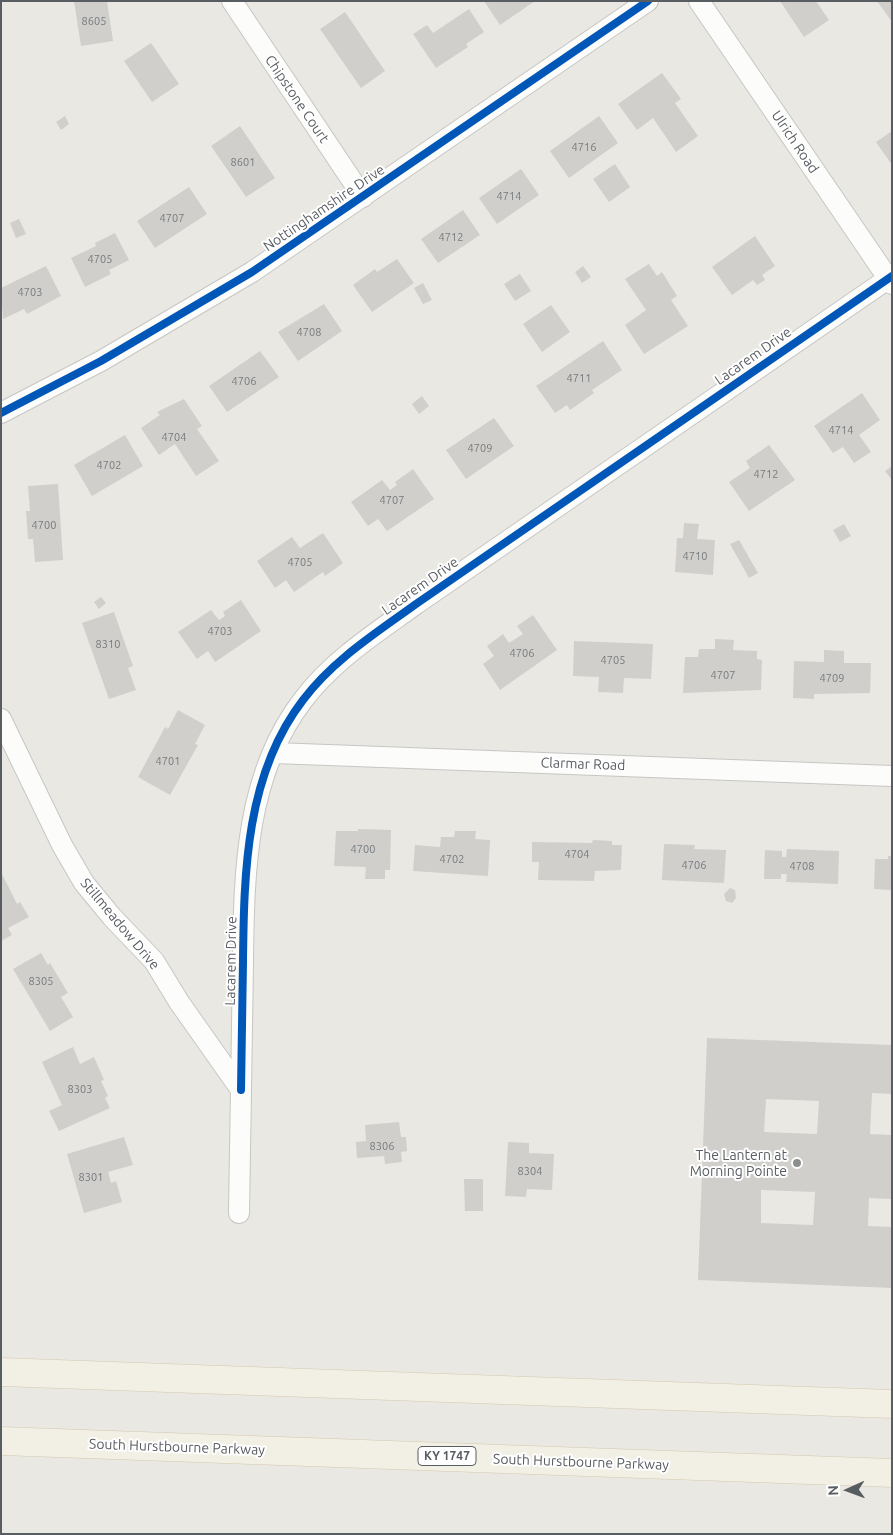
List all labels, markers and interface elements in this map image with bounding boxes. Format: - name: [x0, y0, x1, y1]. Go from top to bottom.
- house number: 8605: [82, 14, 106, 28]
- street label: Chipstone Court: [261, 52, 333, 146]
- street label: Ulrich Road: [768, 107, 822, 177]
- house number: 4716: [572, 140, 596, 154]
- house number: 8601: [231, 155, 255, 169]
- street label: Nottinghamshire Drive: [260, 161, 388, 255]
- house number: 4714: [497, 189, 521, 203]
- house number: 4707: [160, 211, 184, 225]
- house number: 4712: [439, 230, 463, 244]
- house number: 4705: [88, 252, 112, 266]
- house number: 4703: [18, 285, 42, 299]
- street label: Lacarem Drive: [712, 323, 794, 389]
- house number: 4708: [297, 325, 321, 339]
- house number: 4711: [567, 371, 591, 385]
- house number: 4706: [232, 374, 256, 388]
- house number: 4714: [829, 423, 853, 437]
- house number: 4704: [162, 430, 186, 444]
- house number: 4709: [468, 441, 492, 455]
- house number: 4702: [97, 458, 121, 472]
- house number: 4712: [754, 467, 778, 481]
- house number: 4707: [380, 493, 404, 507]
- house number: 4700: [32, 518, 56, 532]
- house number: 4710: [683, 549, 707, 563]
- street label: Lacarem Drive: [379, 553, 461, 619]
- house number: 4705: [288, 555, 312, 569]
- house number: 4703: [208, 624, 232, 638]
- house number: 8310: [96, 637, 120, 651]
- house number: 4706: [510, 646, 534, 660]
- house number: 4705: [601, 653, 625, 667]
- house number: 4707: [711, 668, 735, 682]
- house number: 4709: [820, 671, 844, 685]
- house number: 4701: [156, 754, 180, 768]
- street label: Clarmar Road: [540, 754, 626, 774]
- house number: 4700: [351, 842, 375, 856]
- house number: 4704: [565, 847, 589, 861]
- house number: 4702: [440, 852, 464, 866]
- house number: 4706: [682, 858, 706, 872]
- house number: 4708: [790, 859, 814, 873]
- street label: Stillmeadow Drive: [77, 875, 163, 973]
- street label: Lacarem Drive: [222, 916, 240, 1006]
- house number: 8305: [29, 974, 53, 988]
- house number: 8303: [68, 1082, 92, 1096]
- house number: 8306: [370, 1139, 394, 1153]
- place label: The Lantern at Morning Pointe: [690, 1147, 787, 1180]
- marker: The Lantern at Morning Pointe: [791, 1157, 803, 1169]
- house number: 8304: [518, 1164, 542, 1178]
- house number: 8301: [79, 1170, 103, 1184]
- street label: South Hurstbourne Parkway: [89, 1436, 265, 1458]
- road number: KY 1747: [418, 1446, 476, 1465]
- street label: South Hurstbourne Parkway: [493, 1451, 669, 1473]
- north arrow: [823, 1465, 873, 1515]
- text: N: [825, 1485, 841, 1496]

